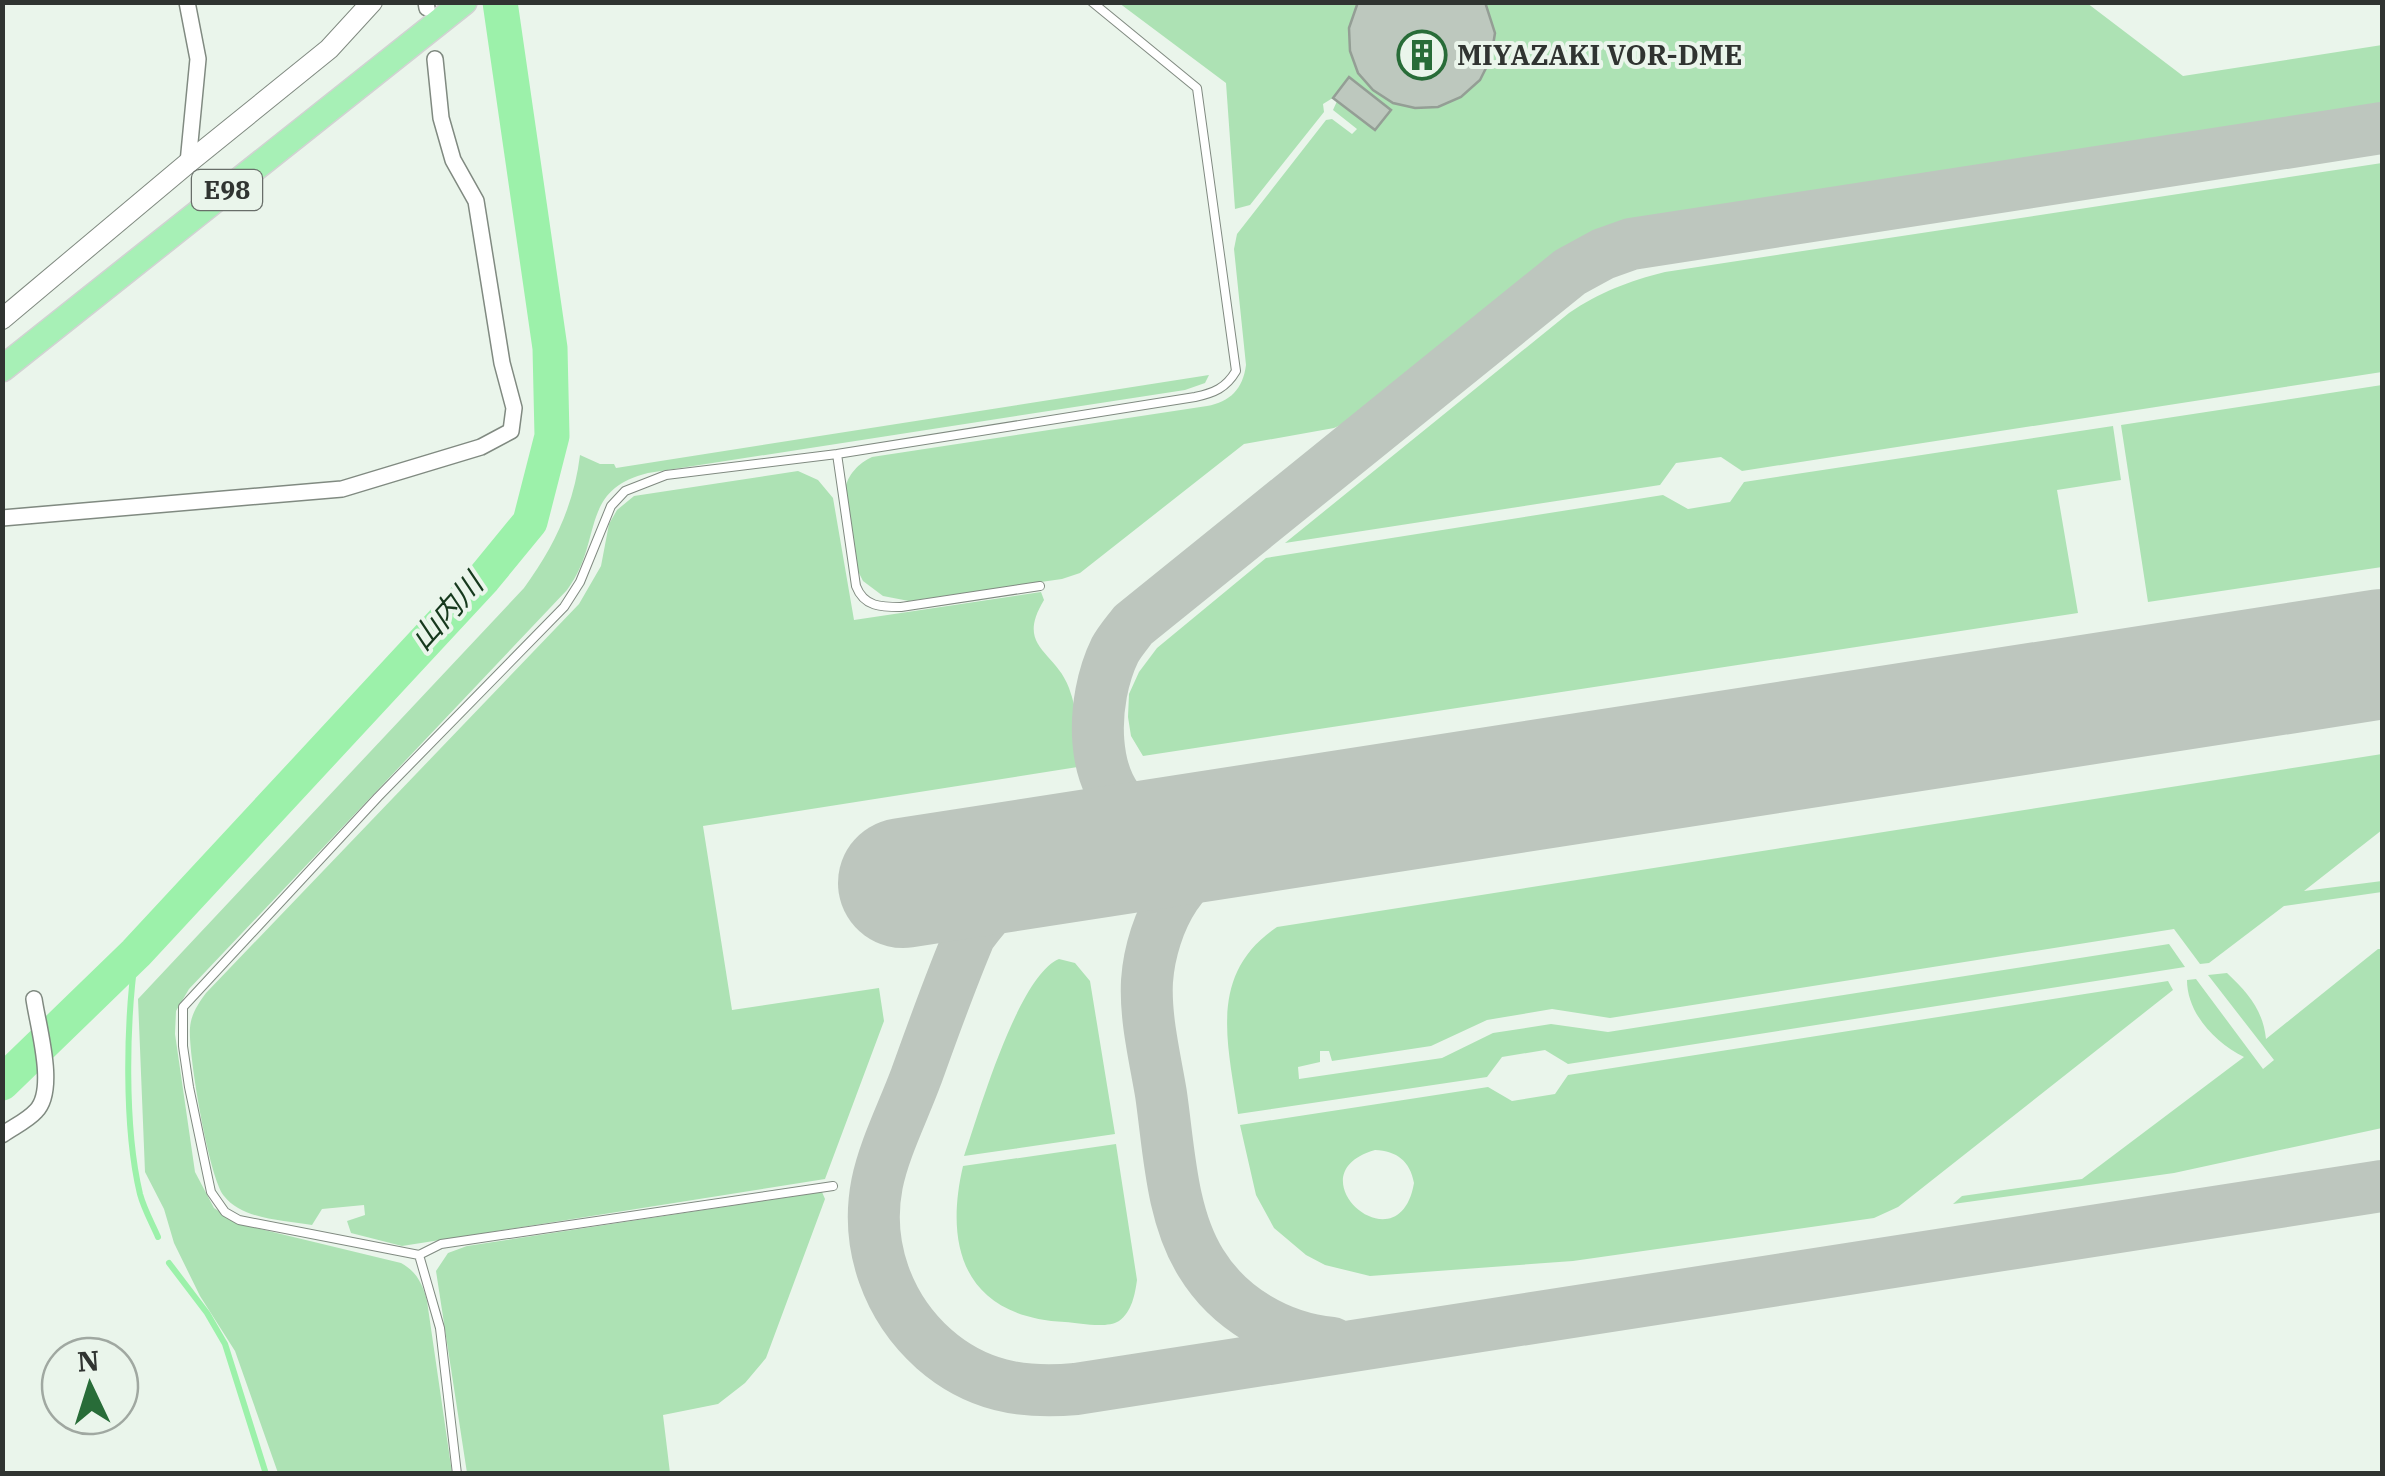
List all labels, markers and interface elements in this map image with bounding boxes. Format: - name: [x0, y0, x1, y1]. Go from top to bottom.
- building icon: MIYAZAKI VOR-DME: [1396, 29, 1448, 81]
- place label: MIYAZAKI VOR-DME: [1457, 36, 1742, 73]
- road number: E98: [192, 170, 262, 210]
- water label: 山内川: [401, 562, 492, 657]
- north arrow: [40, 1336, 140, 1436]
- text: N: [76, 1341, 101, 1380]

